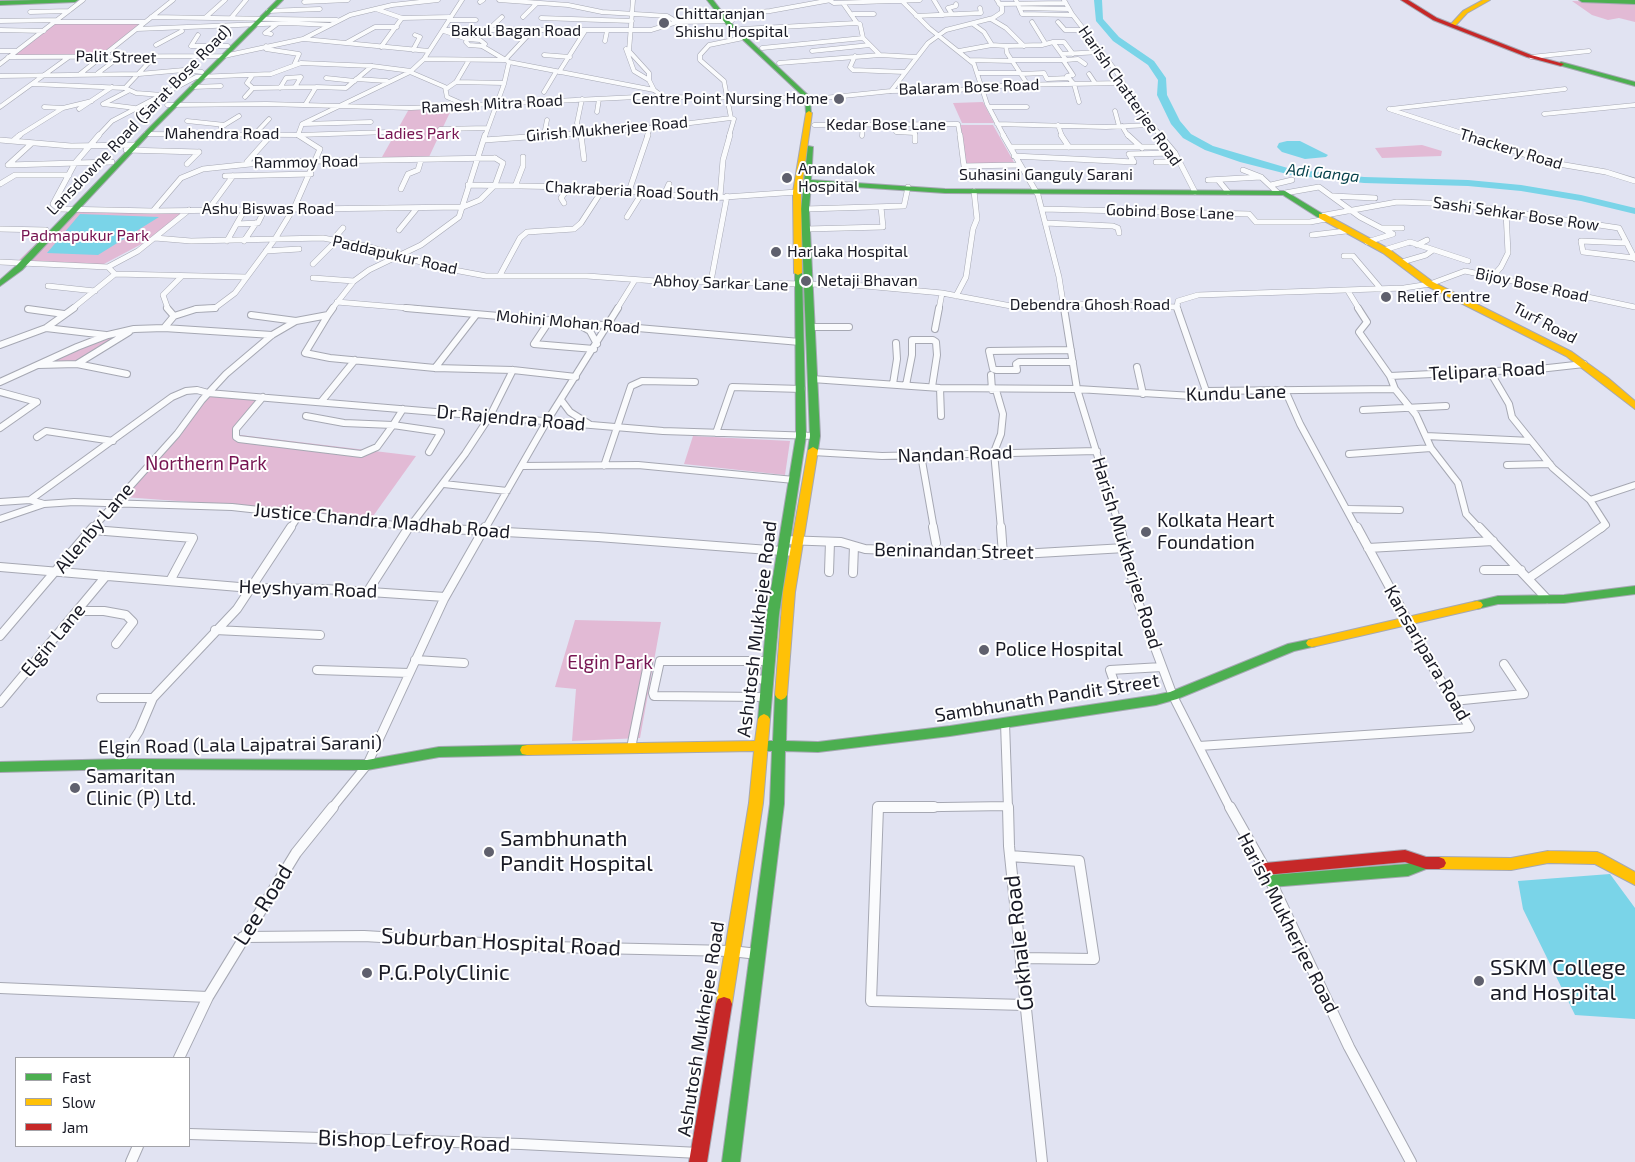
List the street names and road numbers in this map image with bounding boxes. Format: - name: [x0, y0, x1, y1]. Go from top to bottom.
- street label: Lansdowne Road (Sarat Bose Road): [43, 21, 235, 219]
- street label: Bakul Bagan Road: [451, 21, 581, 41]
- street label: Harish Chatterjee Road: [1074, 22, 1186, 170]
- street label: Palit Street: [75, 47, 157, 67]
- street label: Balaram Bose Road: [898, 75, 1040, 99]
- street label: Ramesh Mitra Road: [421, 91, 563, 117]
- street label: Girish Mukherjee Road: [525, 112, 689, 146]
- street label: Kedar Bose Lane: [826, 115, 946, 135]
- street label: Mahendra Road: [165, 124, 279, 144]
- street label: Thackery Road: [1457, 124, 1565, 174]
- street label: Rammoy Road: [254, 151, 358, 173]
- street label: Suhasini Ganguly Sarani: [959, 165, 1133, 185]
- street label: Chakraberia Road South: [545, 177, 719, 205]
- street label: Sashi Sehkar Bose Row: [1432, 193, 1600, 235]
- street label: Ashu Biswas Road: [202, 199, 334, 219]
- street label: Gobind Bose Lane: [1105, 200, 1235, 224]
- street label: Paddapukur Road: [331, 231, 459, 279]
- street label: Bijoy Bose Road: [1474, 264, 1590, 306]
- street label: Abhoy Sarkar Lane: [653, 271, 789, 295]
- street label: Debendra Ghosh Road: [1010, 295, 1170, 315]
- street label: Turf Road: [1510, 298, 1580, 348]
- street label: Mohini Mohan Road: [495, 306, 641, 338]
- street label: Telipara Road: [1428, 357, 1546, 385]
- street label: Kundu Lane: [1185, 380, 1287, 406]
- street label: Dr Rajendra Road: [436, 400, 586, 436]
- street label: Nandan Road: [897, 441, 1013, 467]
- street label: Harish Mukherjee Road: [1087, 454, 1167, 652]
- street label: Allenby Lane: [50, 478, 138, 578]
- street label: Justice Chandra Madhab Road: [253, 498, 511, 544]
- street label: Ashutosh Mukhejee Road: [732, 519, 782, 739]
- street label: Beninandan Street: [874, 538, 1034, 564]
- street label: Heyshyam Road: [238, 575, 378, 603]
- street label: Kansaripara Road: [1379, 581, 1475, 725]
- street label: Elgin Lane: [16, 599, 90, 681]
- street label: Sambhunath Pandit Street: [933, 669, 1161, 727]
- street label: Elgin Road (Lala Lajpatrai Sarani): [98, 731, 382, 759]
- street label: Harish Mukherjee Road: [1233, 829, 1343, 1017]
- street label: Lee Road: [228, 860, 298, 950]
- street label: Gokhale Road: [999, 874, 1039, 1012]
- street label: Ashutosh Mukhejee Road: [673, 920, 729, 1138]
- street label: Suburban Hospital Road: [380, 923, 622, 961]
- street label: Bishop Lefroy Road: [317, 1124, 511, 1158]

